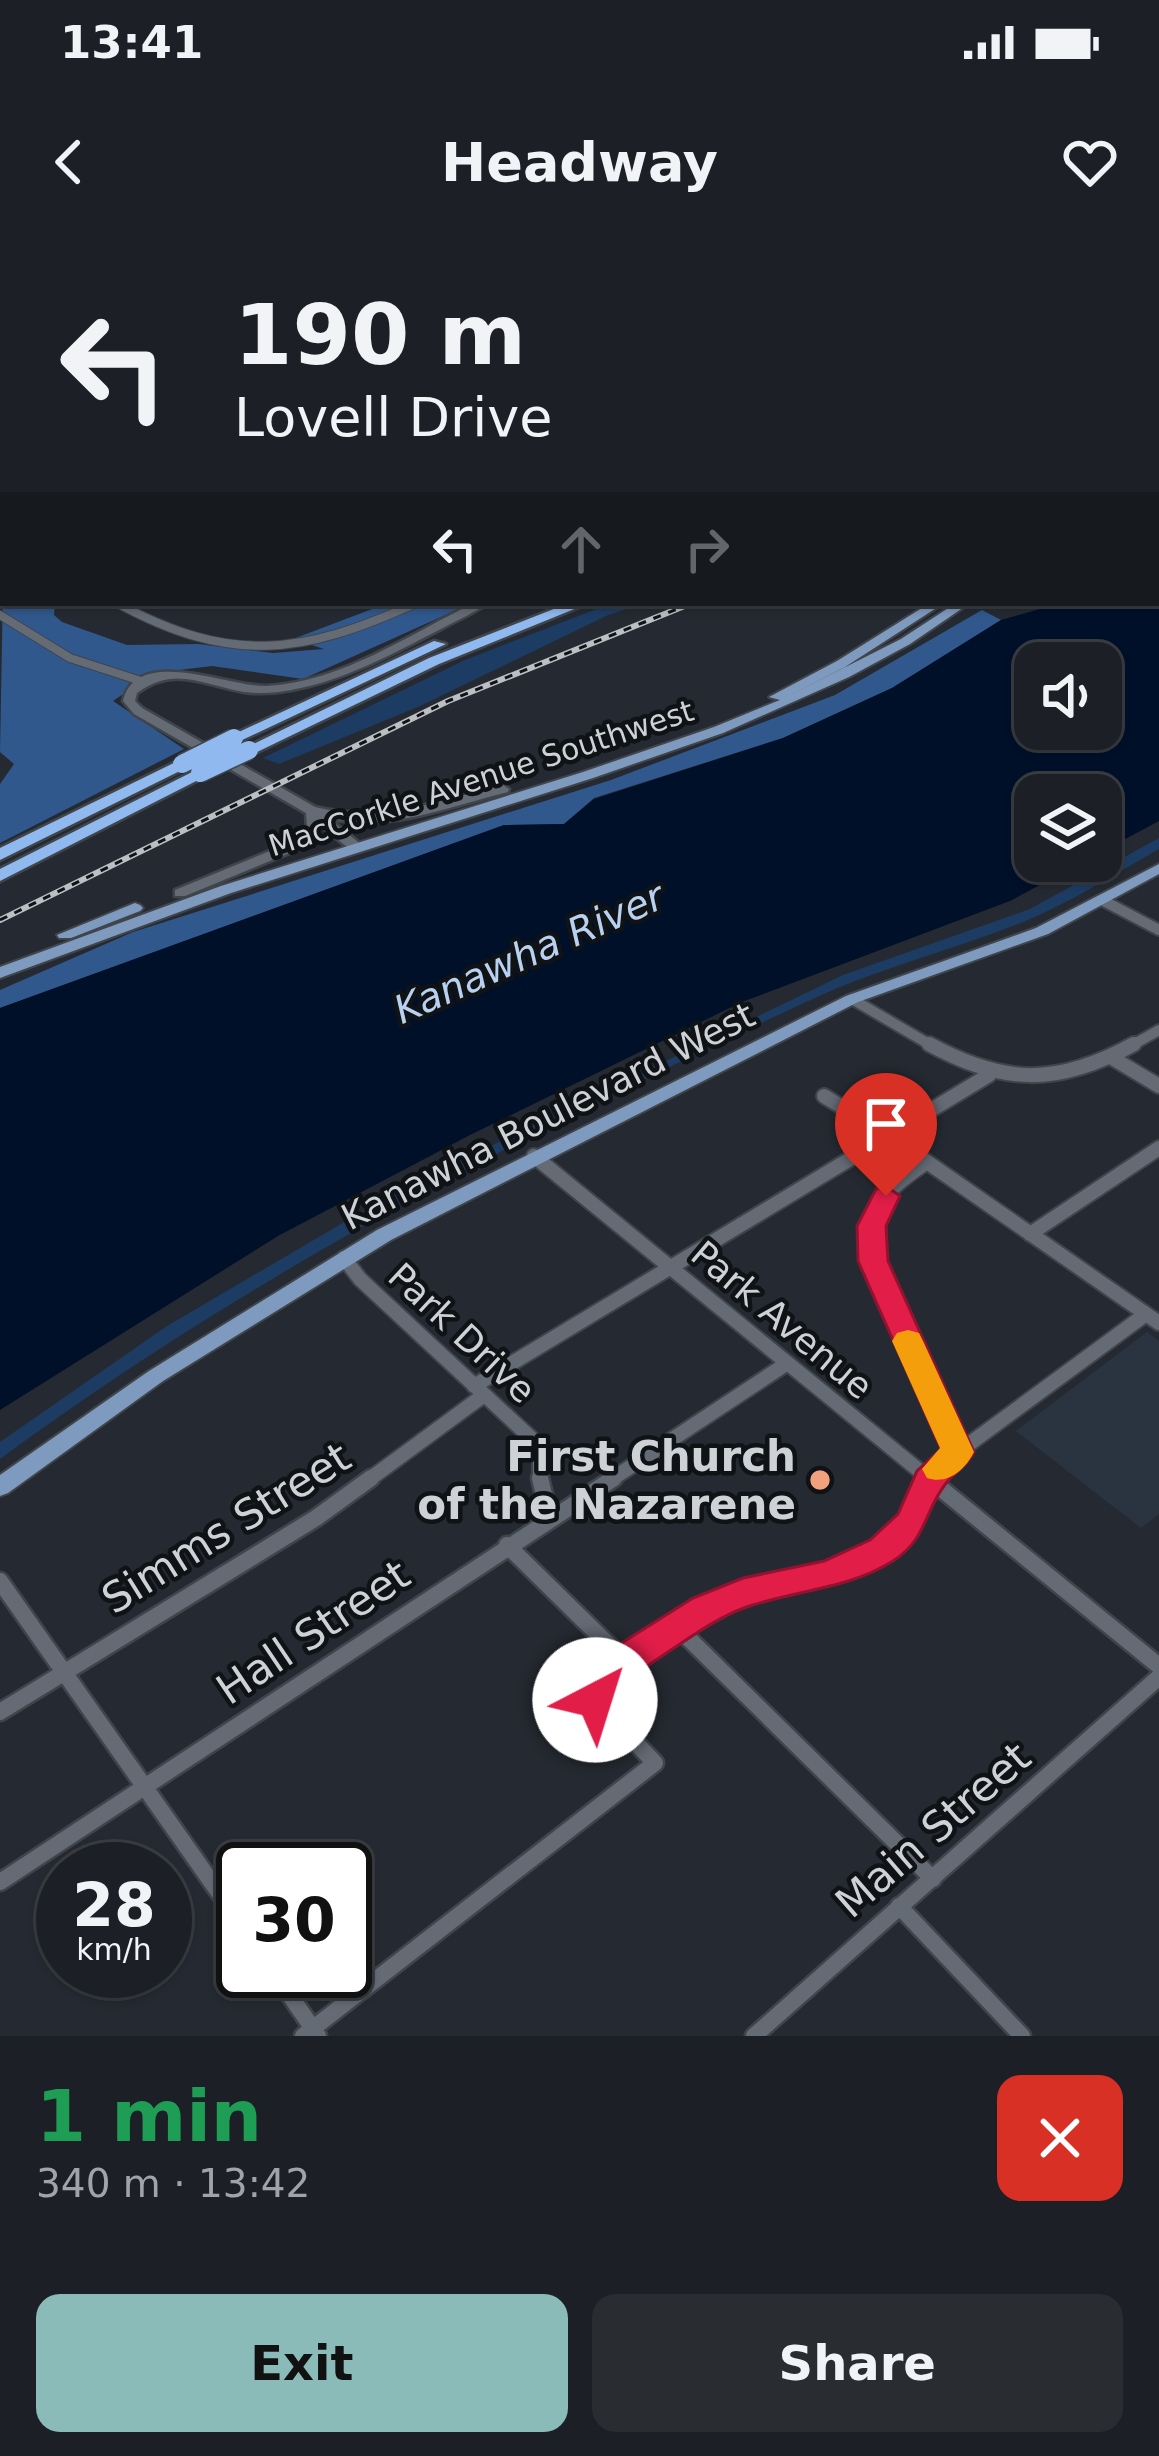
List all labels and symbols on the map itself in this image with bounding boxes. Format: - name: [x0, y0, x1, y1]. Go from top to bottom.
- street label: MacCorkle Avenue Southwest: [264, 693, 698, 863]
- water label: Kanawha River: [387, 872, 674, 1033]
- street label: Kanawha Boulevard West: [335, 994, 761, 1238]
- pin: [835, 1073, 937, 1196]
- street label: Park Avenue: [683, 1233, 881, 1407]
- street label: Park Drive: [380, 1255, 544, 1411]
- street label: Simms Street: [93, 1432, 359, 1624]
- place label: First Church of the Nazarene: [417, 1432, 796, 1529]
- marker: First Church of the Nazarene: [807, 1467, 833, 1493]
- street label: Hall Street: [207, 1550, 419, 1714]
- position arrow: [532, 1637, 658, 1763]
- street label: Main Street: [826, 1732, 1040, 1928]
- speed limit sign: 30: [216, 1842, 372, 1998]

